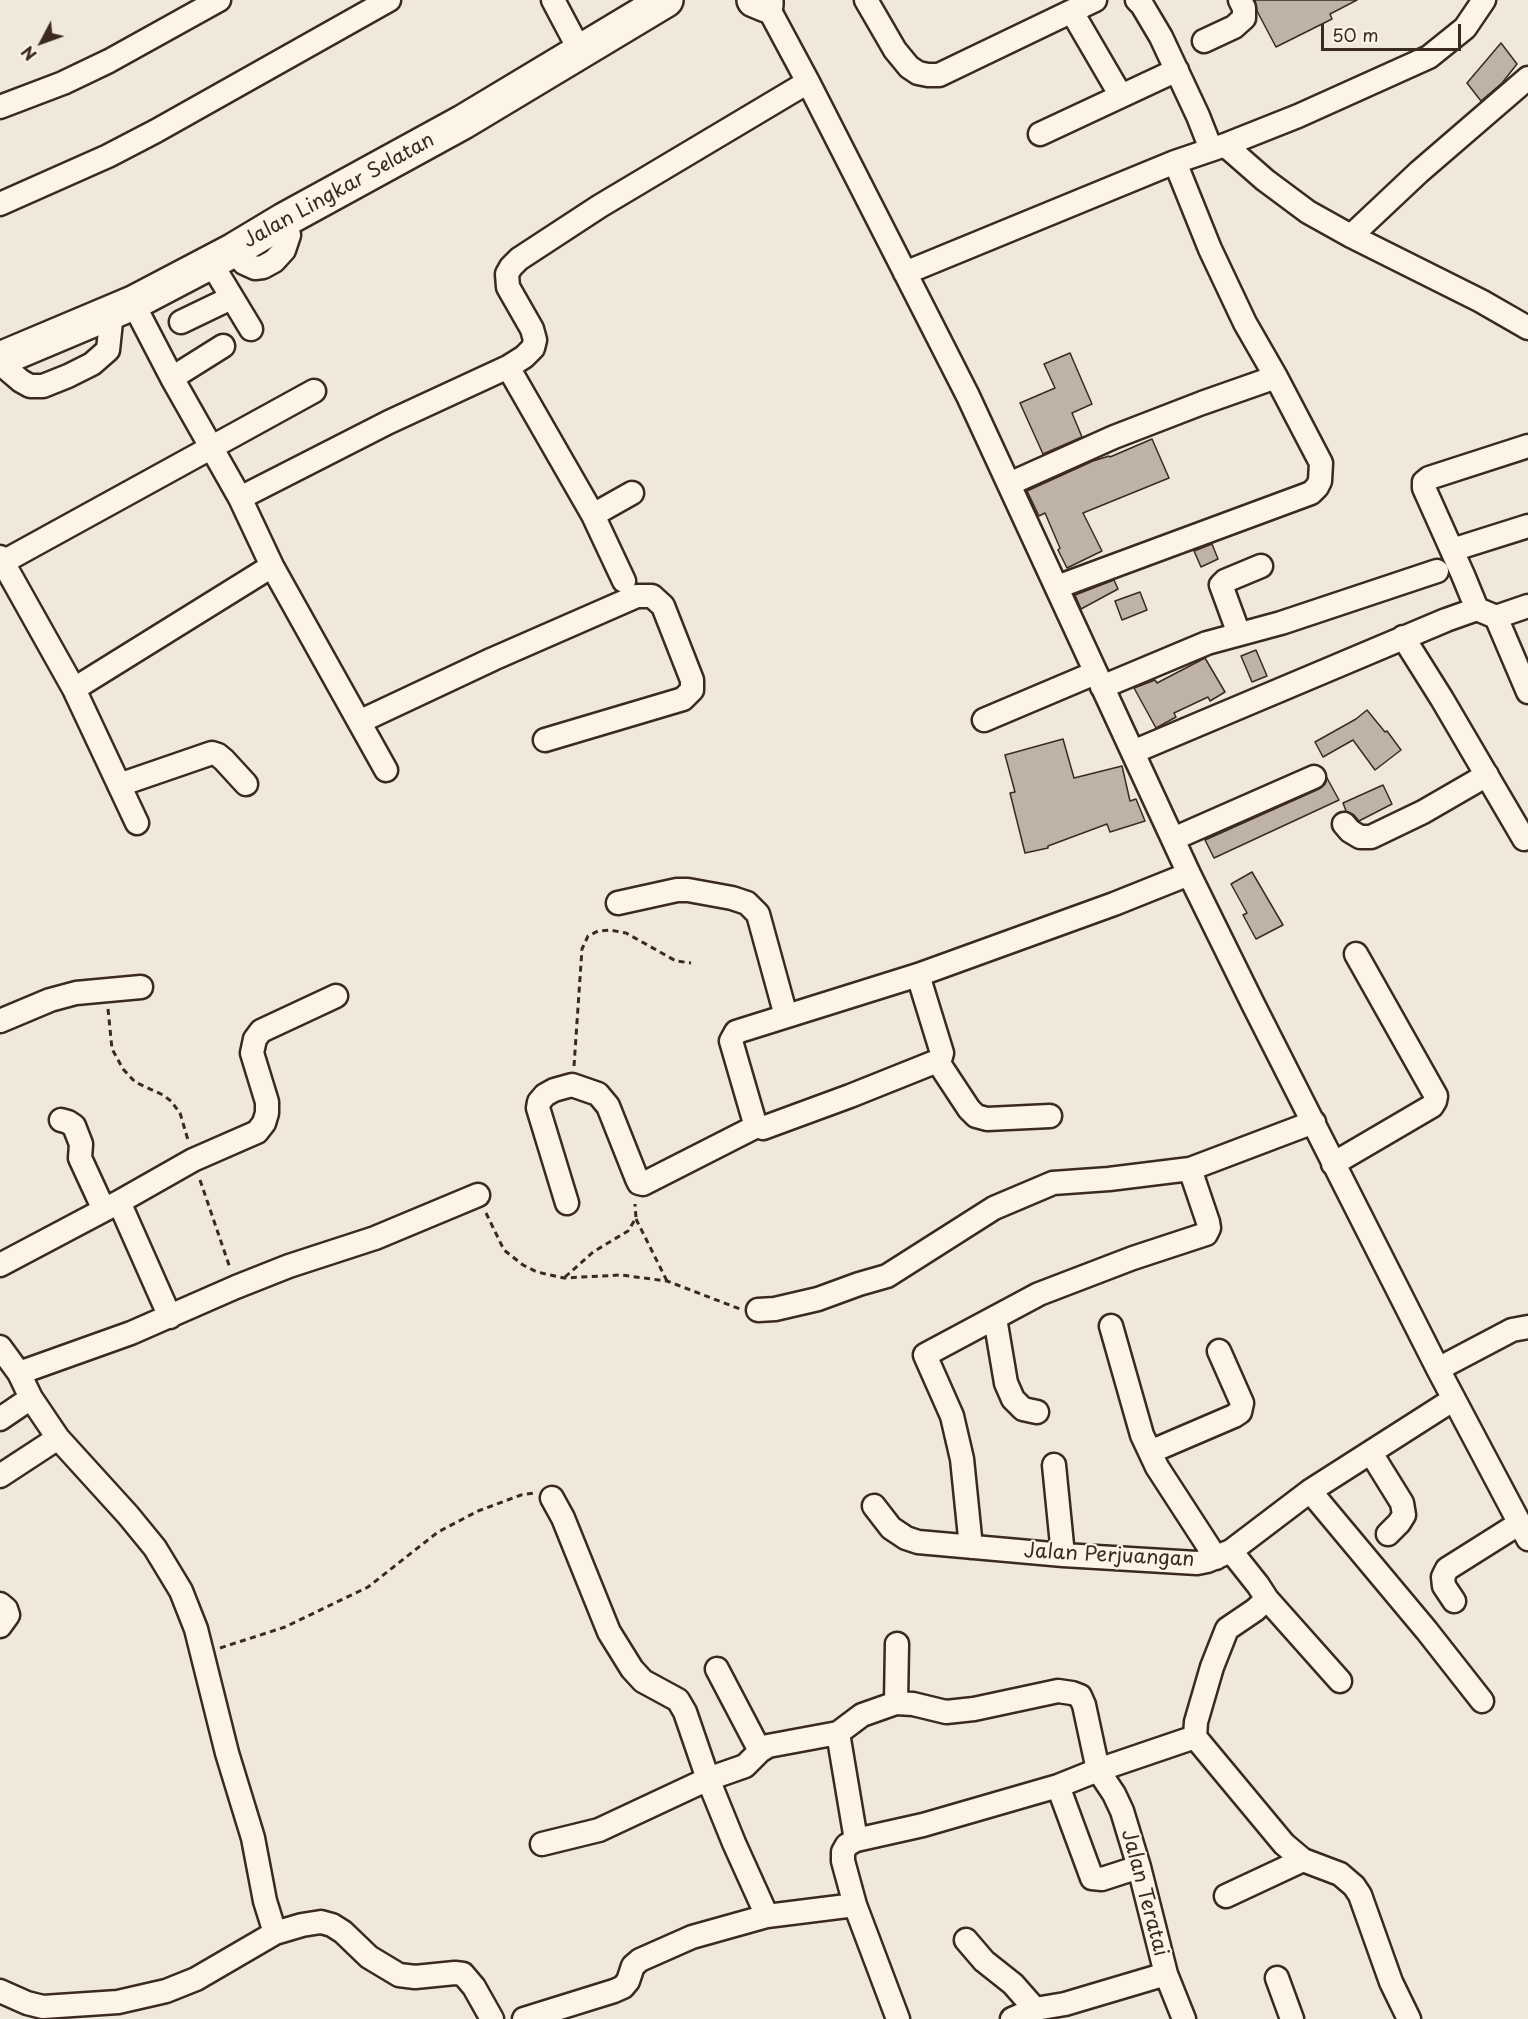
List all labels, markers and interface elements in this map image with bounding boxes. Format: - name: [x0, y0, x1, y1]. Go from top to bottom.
- north arrow: [12, 12, 72, 72]
- scale bar: [1324, 12, 1464, 50]
- text: 50 m: [1332, 21, 1379, 48]
- text: N: [15, 41, 42, 66]
- street label: Jalan Lingkar Selatan: [239, 128, 439, 254]
- street label: Jalan Perjuangan: [1023, 1540, 1195, 1572]
- street label: Jalan Teratai: [1116, 1827, 1172, 1959]

